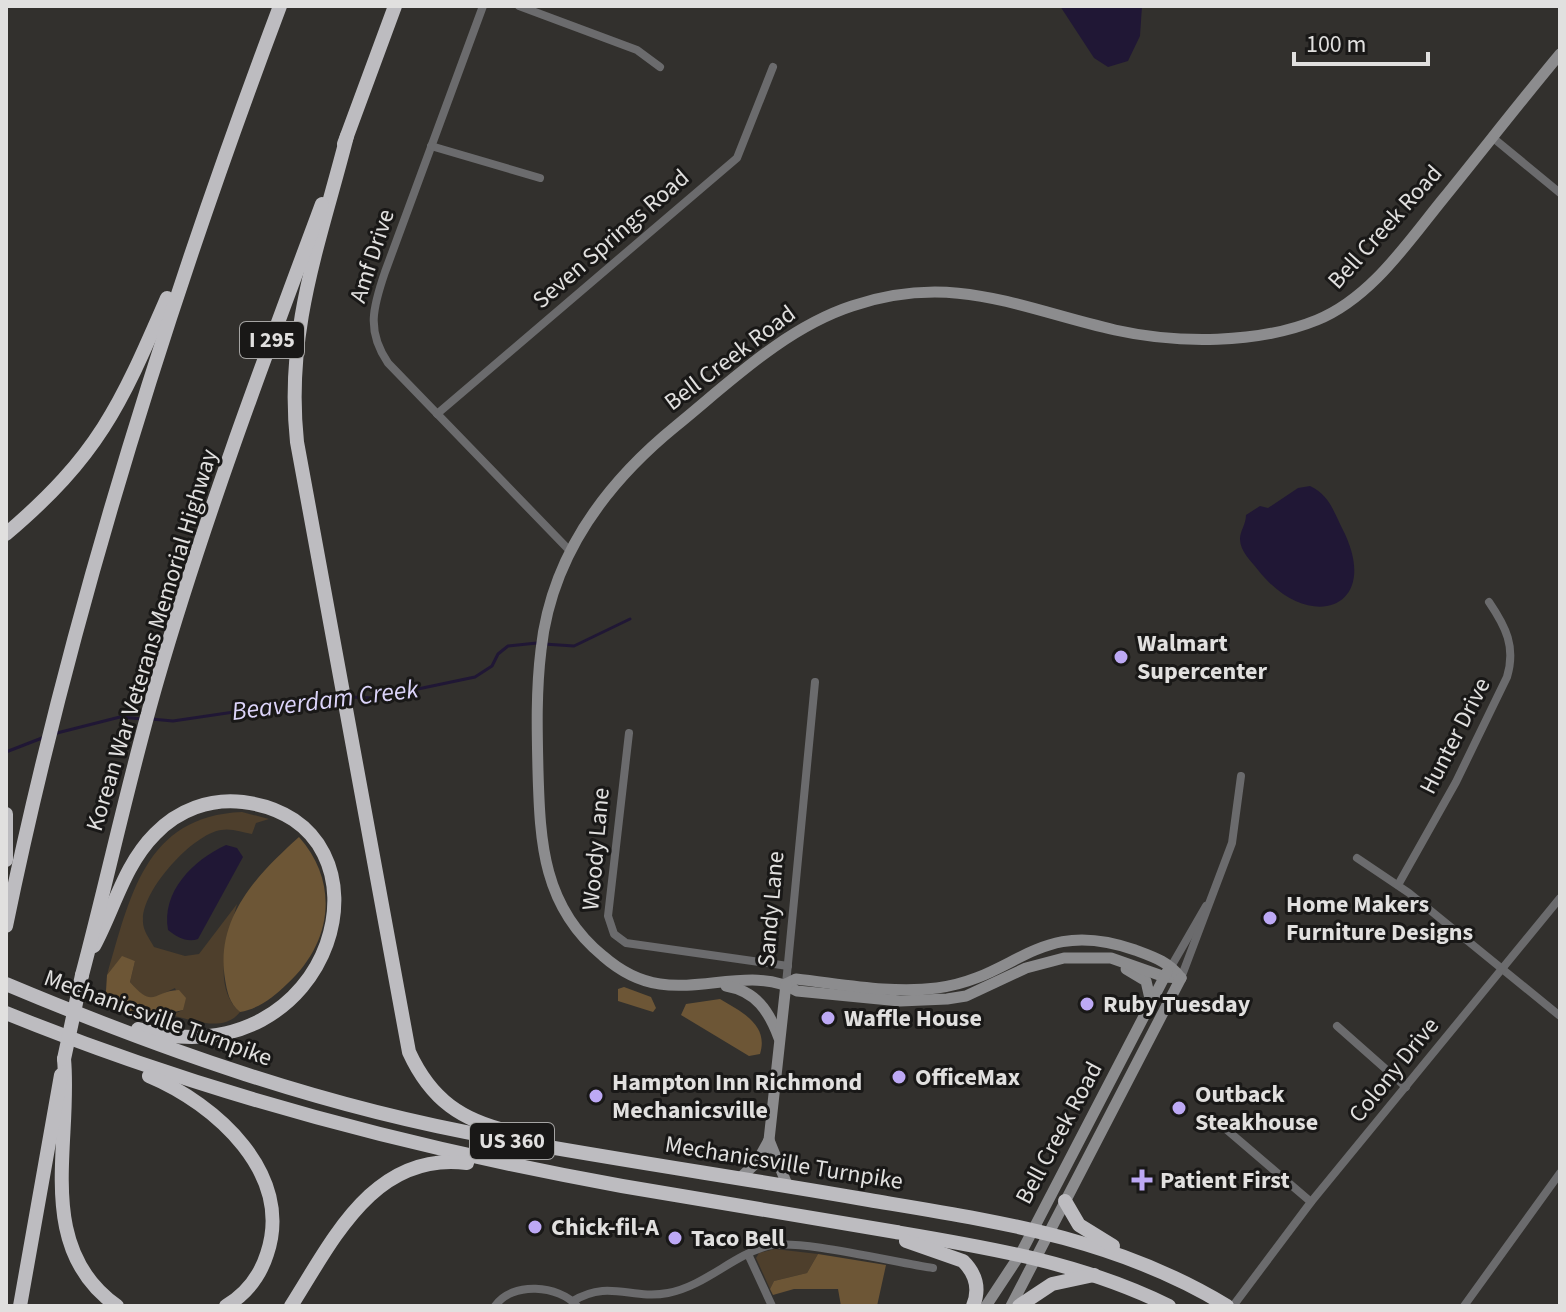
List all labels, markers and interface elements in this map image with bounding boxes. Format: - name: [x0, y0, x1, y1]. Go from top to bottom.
- scale bar: [1294, 16, 1428, 66]
- text: 100 m: [1306, 27, 1366, 62]
- street label: Bell Creek Road: [1320, 157, 1450, 297]
- street label: Seven Springs Road: [525, 161, 697, 317]
- street label: Amf Drive: [340, 205, 404, 307]
- street label: Bell Creek Road: [657, 297, 803, 419]
- road number: I 295: [240, 322, 304, 358]
- street label: Korean War Veterans Memorial Highway: [77, 445, 227, 835]
- place label: Walmart Supercenter: [1137, 626, 1267, 689]
- marker: Walmart Supercenter: [1112, 648, 1130, 666]
- water label: Beaverdam Creek: [229, 670, 421, 730]
- street label: Hunter Drive: [1411, 672, 1499, 800]
- street label: Woody Lane: [573, 786, 619, 912]
- street label: Sandy Lane: [749, 850, 793, 968]
- place label: Home Makers Furniture Designs: [1286, 887, 1473, 950]
- marker: Home Makers Furniture Designs: [1261, 909, 1279, 927]
- street label: Mechanicsville Turnpike: [39, 960, 277, 1076]
- place label: Ruby Tuesday: [1103, 987, 1251, 1022]
- marker: Ruby Tuesday: [1078, 995, 1096, 1013]
- place label: Waffle House: [844, 1001, 982, 1036]
- marker: Waffle House: [819, 1009, 837, 1027]
- street label: Colony Drive: [1340, 1010, 1448, 1130]
- street label: Bell Creek Road: [1007, 1056, 1111, 1210]
- place label: OfficeMax: [915, 1060, 1020, 1095]
- place label: Hampton Inn Richmond Mechanicsville: [612, 1065, 862, 1128]
- marker: OfficeMax: [890, 1068, 908, 1086]
- place label: Outback Steakhouse: [1195, 1077, 1318, 1140]
- marker: Hampton Inn Richmond Mechanicsville: [587, 1087, 605, 1105]
- marker: Outback Steakhouse: [1170, 1099, 1188, 1117]
- road number: US 360: [470, 1123, 554, 1159]
- street label: Mechanicsville Turnpike: [663, 1127, 905, 1199]
- place label: Patient First: [1160, 1163, 1290, 1198]
- marker: Patient First: [1131, 1169, 1153, 1191]
- place label: Chick-fil-A: [551, 1210, 659, 1245]
- marker: Chick-fil-A: [526, 1218, 544, 1236]
- place label: Taco Bell: [691, 1221, 785, 1256]
- marker: Taco Bell: [666, 1229, 684, 1247]

